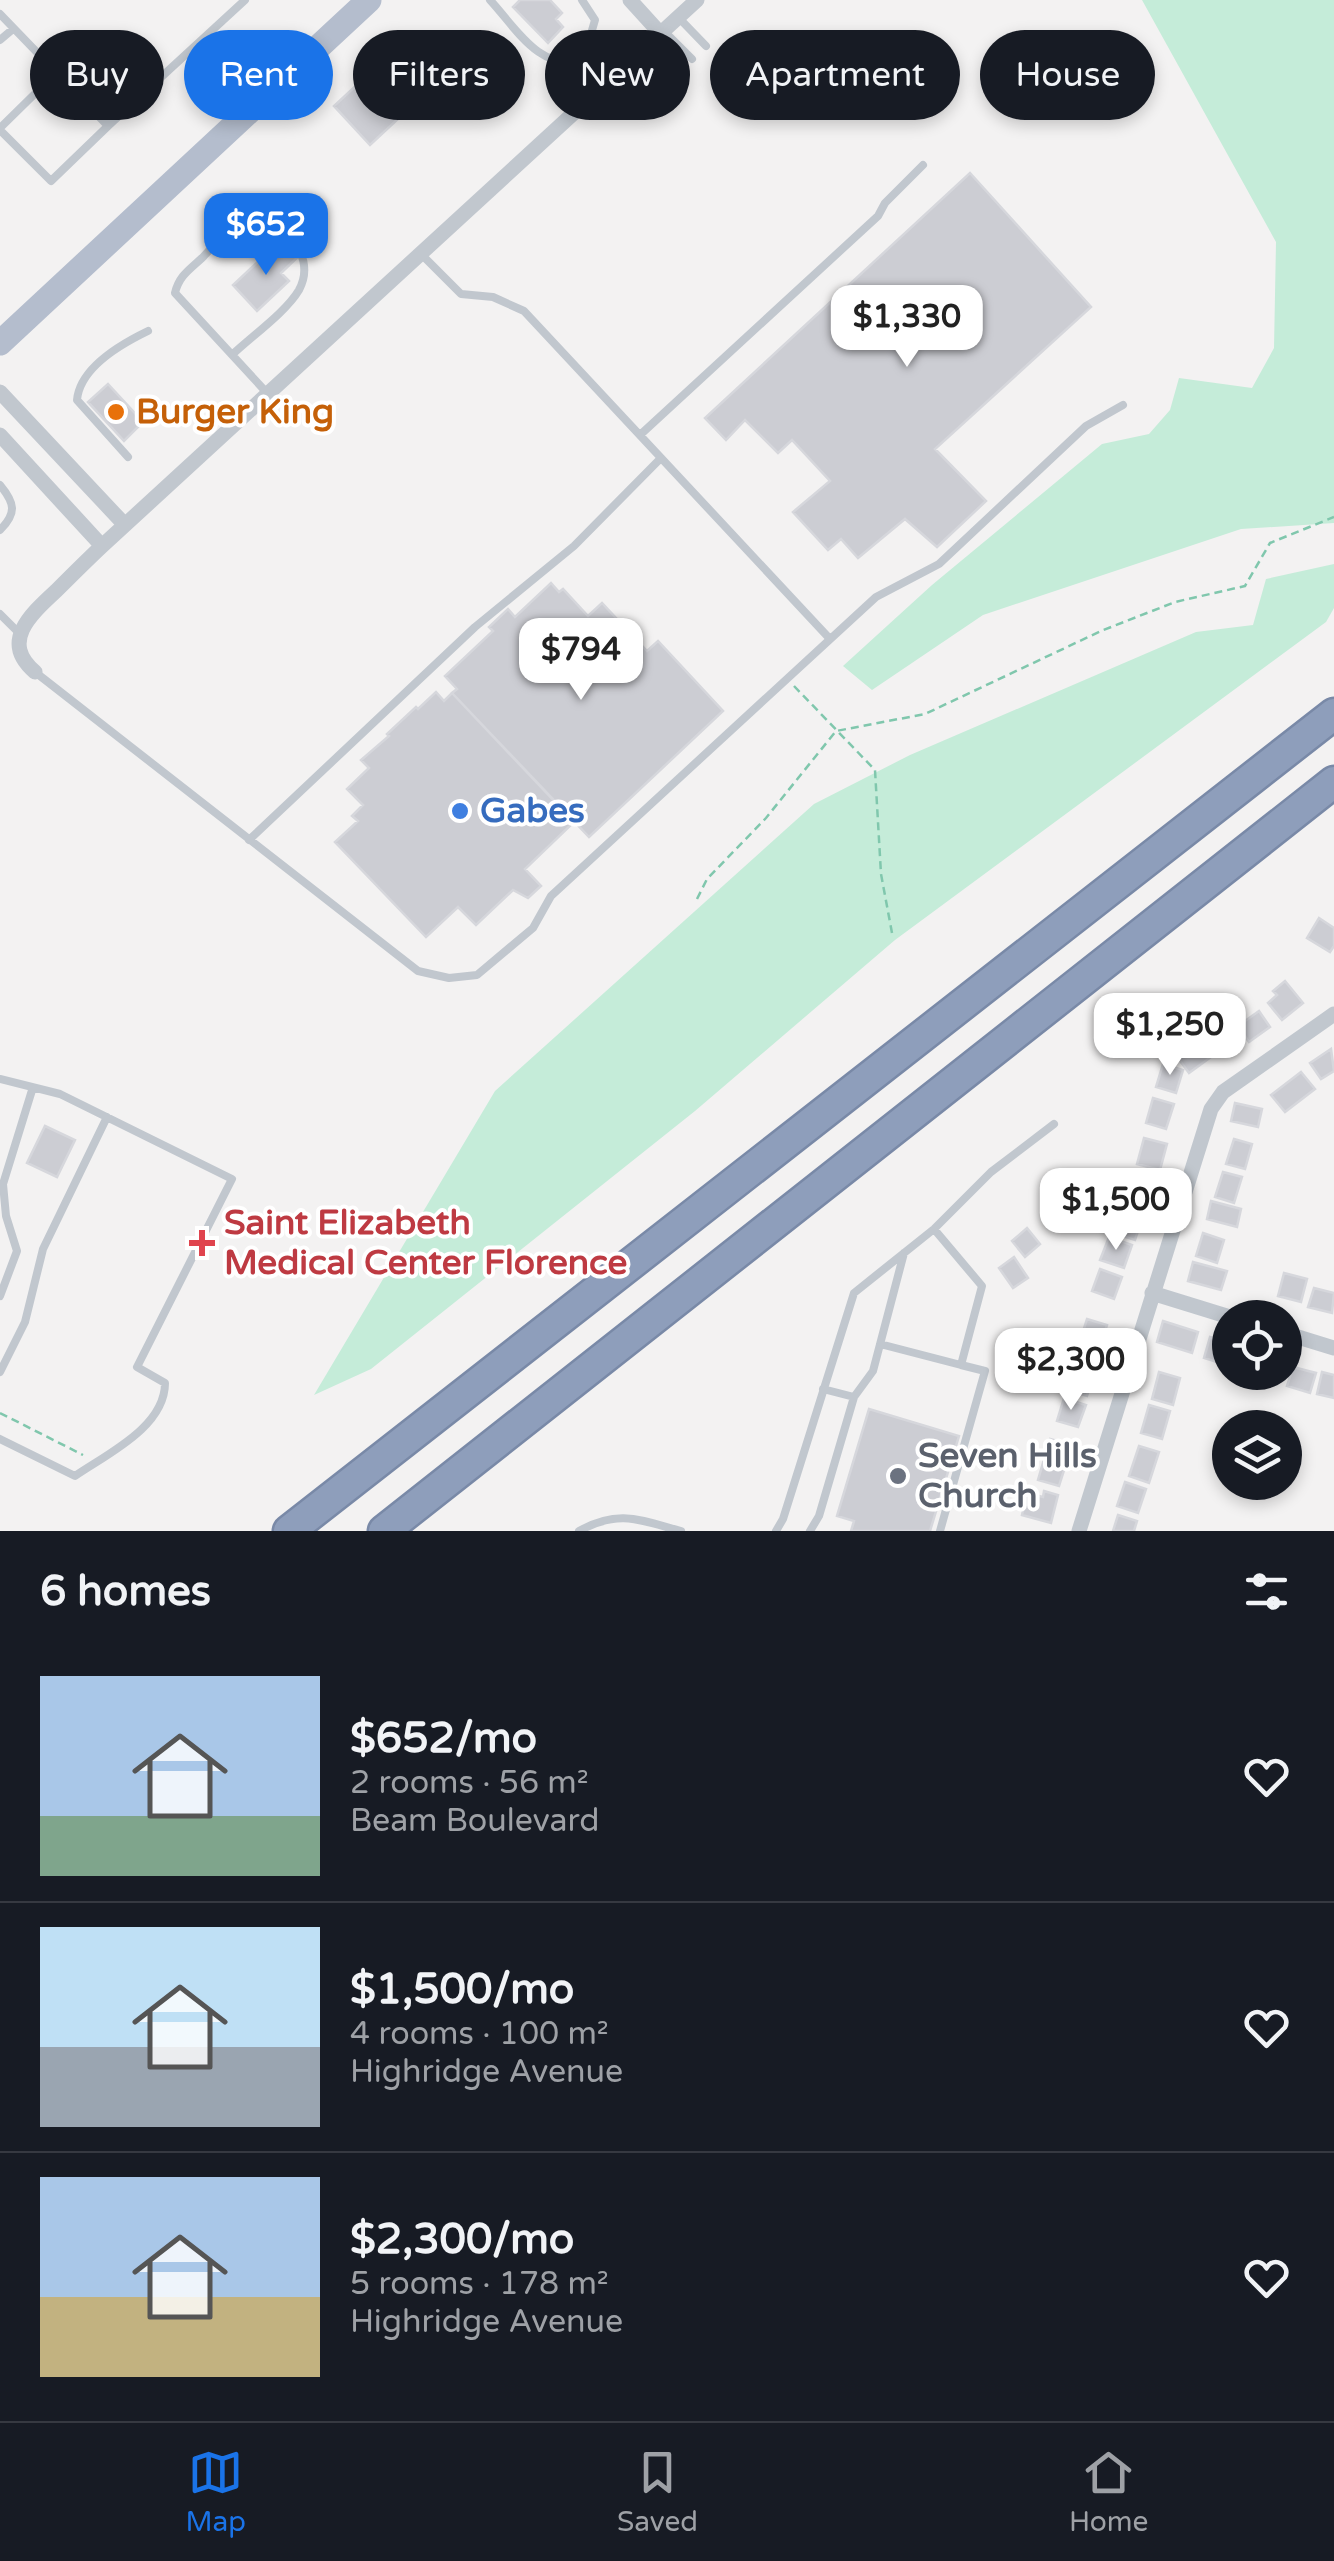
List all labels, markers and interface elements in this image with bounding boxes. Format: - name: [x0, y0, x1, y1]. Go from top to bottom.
- chip: Buy: [30, 30, 164, 120]
- chip: Rent: [184, 30, 333, 120]
- chip: Filters: [353, 30, 525, 120]
- chip: New: [545, 30, 690, 120]
- chip: Apartment: [710, 30, 960, 120]
- chip: House: [980, 30, 1155, 120]
- pin: $652: [207, 193, 325, 278]
- text: $652: [226, 206, 306, 244]
- pin: $1,330: [826, 285, 988, 370]
- text: $1,330: [853, 298, 961, 336]
- place label: Burger King: [136, 391, 334, 433]
- marker: Burger King: [105, 401, 127, 423]
- pin: $794: [522, 618, 640, 703]
- text: $794: [541, 631, 621, 669]
- place label: Gabes: [480, 790, 585, 832]
- marker: Gabes: [449, 800, 471, 822]
- pin: $1,250: [1089, 993, 1251, 1078]
- text: $1,250: [1116, 1006, 1224, 1044]
- pin: $1,500: [1035, 1168, 1197, 1253]
- text: $1,500: [1062, 1181, 1170, 1219]
- place label: Saint Elizabeth Medical Center Florence: [224, 1202, 627, 1284]
- marker: Saint Elizabeth Medical Center Florence: [189, 1230, 215, 1256]
- map controls: [1212, 1300, 1302, 1500]
- button: locate: [1212, 1300, 1302, 1390]
- pin: $2,300: [990, 1328, 1152, 1413]
- text: $2,300: [1017, 1341, 1125, 1379]
- button: layers: [1212, 1410, 1302, 1500]
- place label: Seven Hills Church: [918, 1435, 1097, 1517]
- marker: Seven Hills Church: [887, 1465, 909, 1487]
- icon: filters: [1239, 1564, 1294, 1619]
- text: 6 homes: [40, 1566, 211, 1617]
- text: $652/mo: [350, 1713, 537, 1764]
- icon: home: [120, 1716, 240, 1836]
- icon: heart: [1239, 1749, 1294, 1804]
- text: 2 rooms · 56 m²: [350, 1764, 589, 1802]
- text: Beam Boulevard: [350, 1802, 599, 1840]
- text: $1,500/mo: [350, 1964, 574, 2015]
- icon: home: [120, 1967, 240, 2087]
- icon: heart: [1239, 2000, 1294, 2055]
- text: 4 rooms · 100 m²: [350, 2015, 609, 2053]
- text: Highridge Avenue: [350, 2053, 623, 2091]
- text: $2,300/mo: [350, 2214, 574, 2265]
- icon: home: [120, 2217, 240, 2337]
- icon: heart: [1239, 2250, 1294, 2305]
- text: 5 rooms · 178 m²: [350, 2265, 609, 2303]
- text: Highridge Avenue: [350, 2303, 623, 2341]
- tab: Map: [186, 2445, 246, 2539]
- tab: Saved: [617, 2445, 698, 2539]
- tab: Home: [1069, 2445, 1148, 2539]

